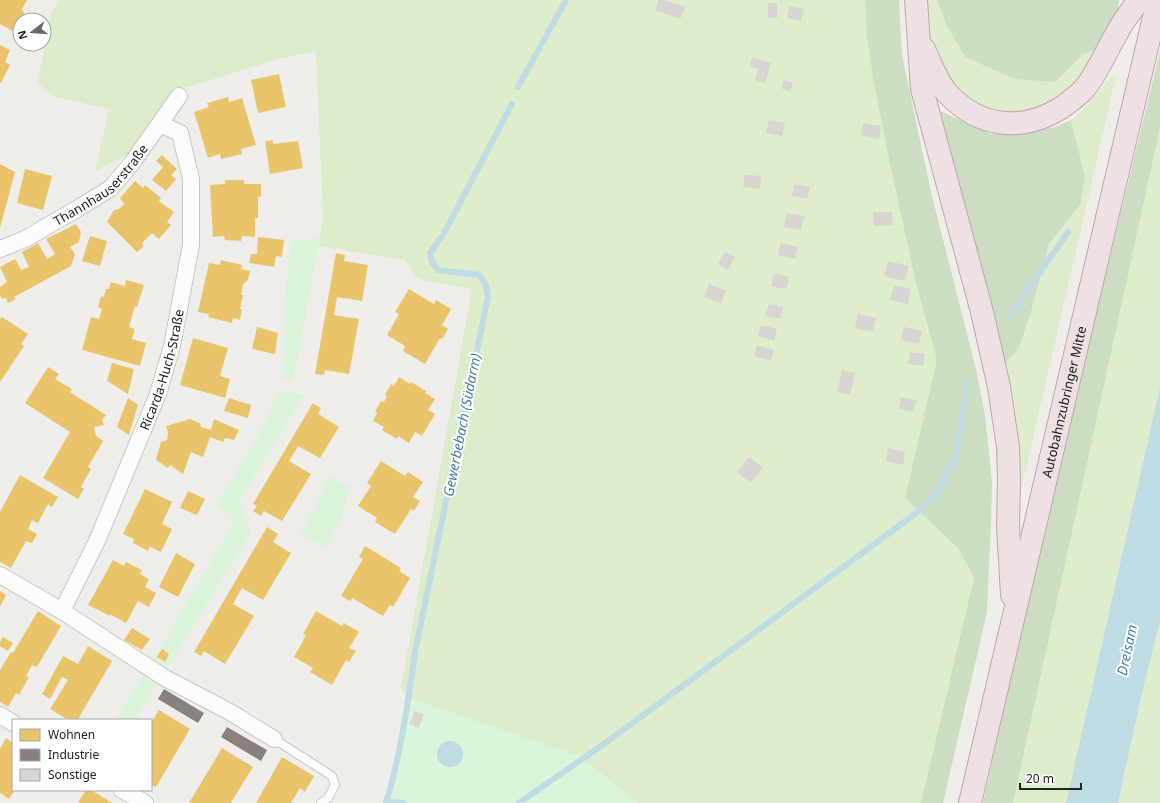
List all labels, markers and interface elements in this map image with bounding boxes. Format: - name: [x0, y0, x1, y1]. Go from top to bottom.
- north arrow: [12, 12, 52, 52]
- text: N: [13, 29, 30, 42]
- street label: Thannhauserstraße: [50, 140, 152, 230]
- street label: Ricarda-Huch-Straße: [135, 308, 188, 433]
- street label: Autobahnzubringer Mitte: [1037, 324, 1090, 480]
- water label: Gewerbebach (Südarm): [438, 352, 485, 498]
- water label: Dreisam: [1112, 623, 1141, 677]
- legend: [12, 719, 152, 791]
- text: Wohnen: [48, 726, 95, 743]
- text: Industrie: [48, 746, 99, 763]
- scale bar: [1020, 765, 1081, 791]
- text: Sonstige: [48, 766, 97, 783]
- text: 20 m: [1026, 770, 1054, 787]

